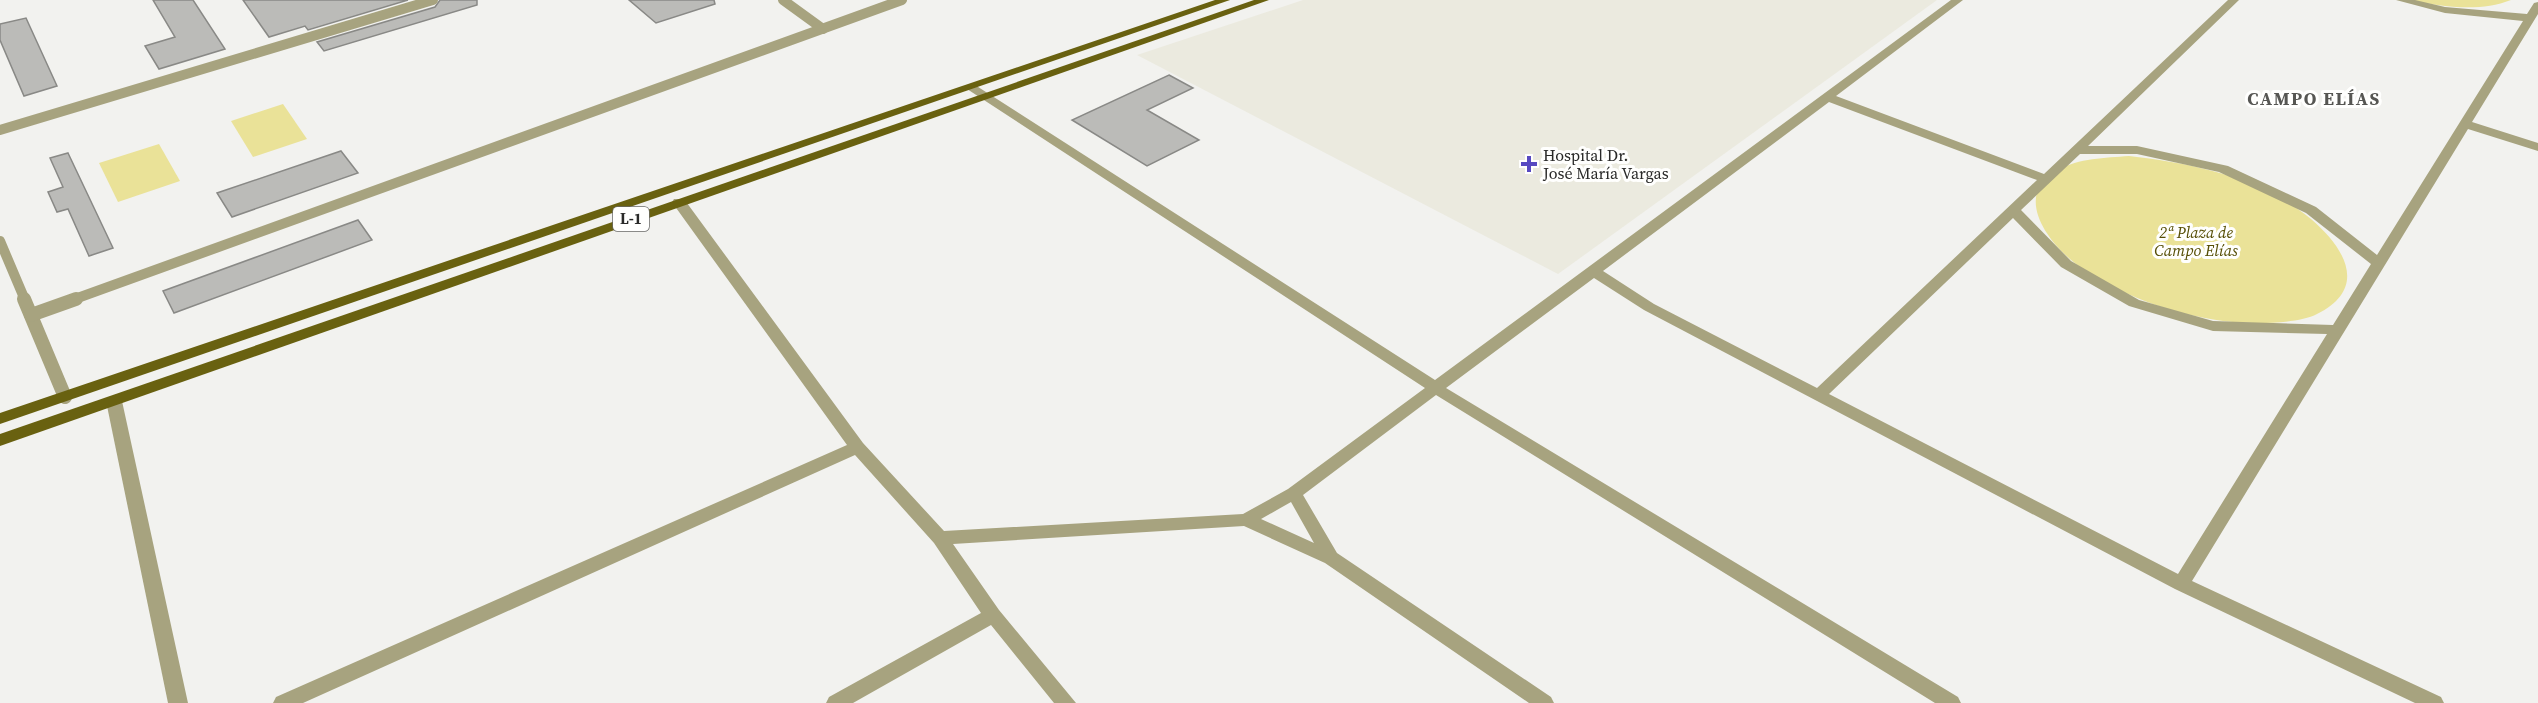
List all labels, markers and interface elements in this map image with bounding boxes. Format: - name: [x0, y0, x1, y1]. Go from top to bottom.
- district label: CAMPO ELÍAS: [2247, 86, 2381, 111]
- place label: Hospital Dr. José María Vargas: [1542, 144, 1669, 184]
- marker: Hospital Dr. José María Vargas: [1520, 155, 1538, 173]
- road number: L-1: [613, 207, 649, 231]
- park label: 2ª Plaza de Campo Elías: [2154, 221, 2238, 261]

